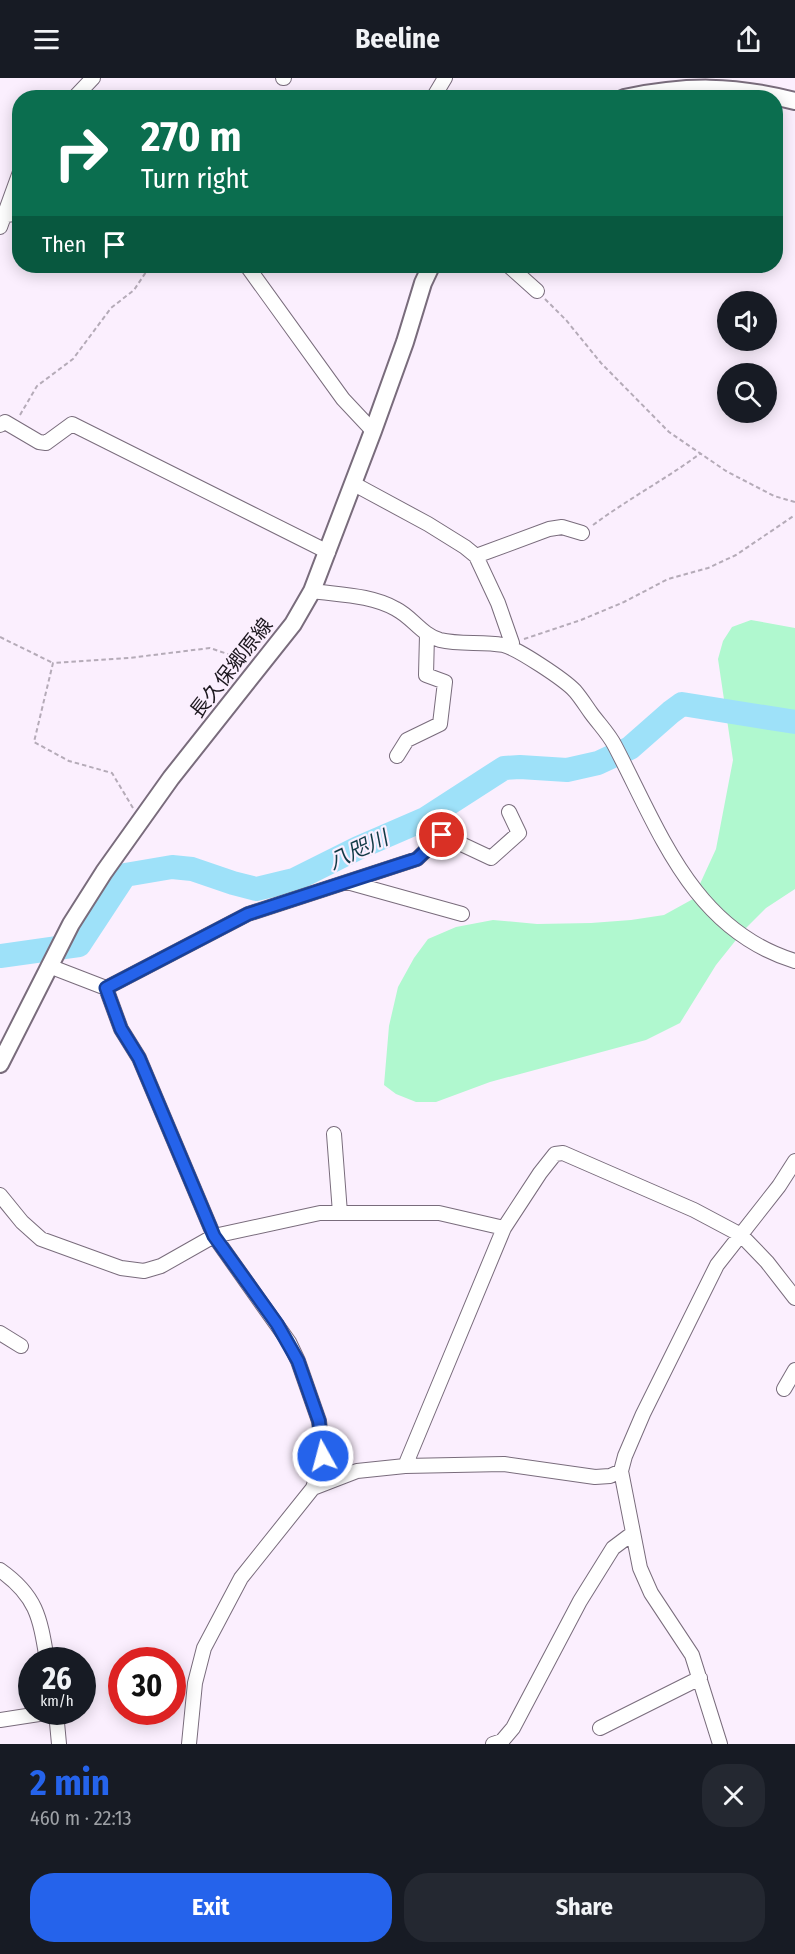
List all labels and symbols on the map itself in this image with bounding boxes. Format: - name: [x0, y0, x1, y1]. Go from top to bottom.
- street label: 長久保郷原線: [185, 613, 277, 723]
- pin: [416, 809, 467, 860]
- water label: 八咫川: [324, 824, 394, 875]
- position arrow: [291, 1424, 355, 1488]
- speed limit sign: 30: [108, 1647, 186, 1725]

